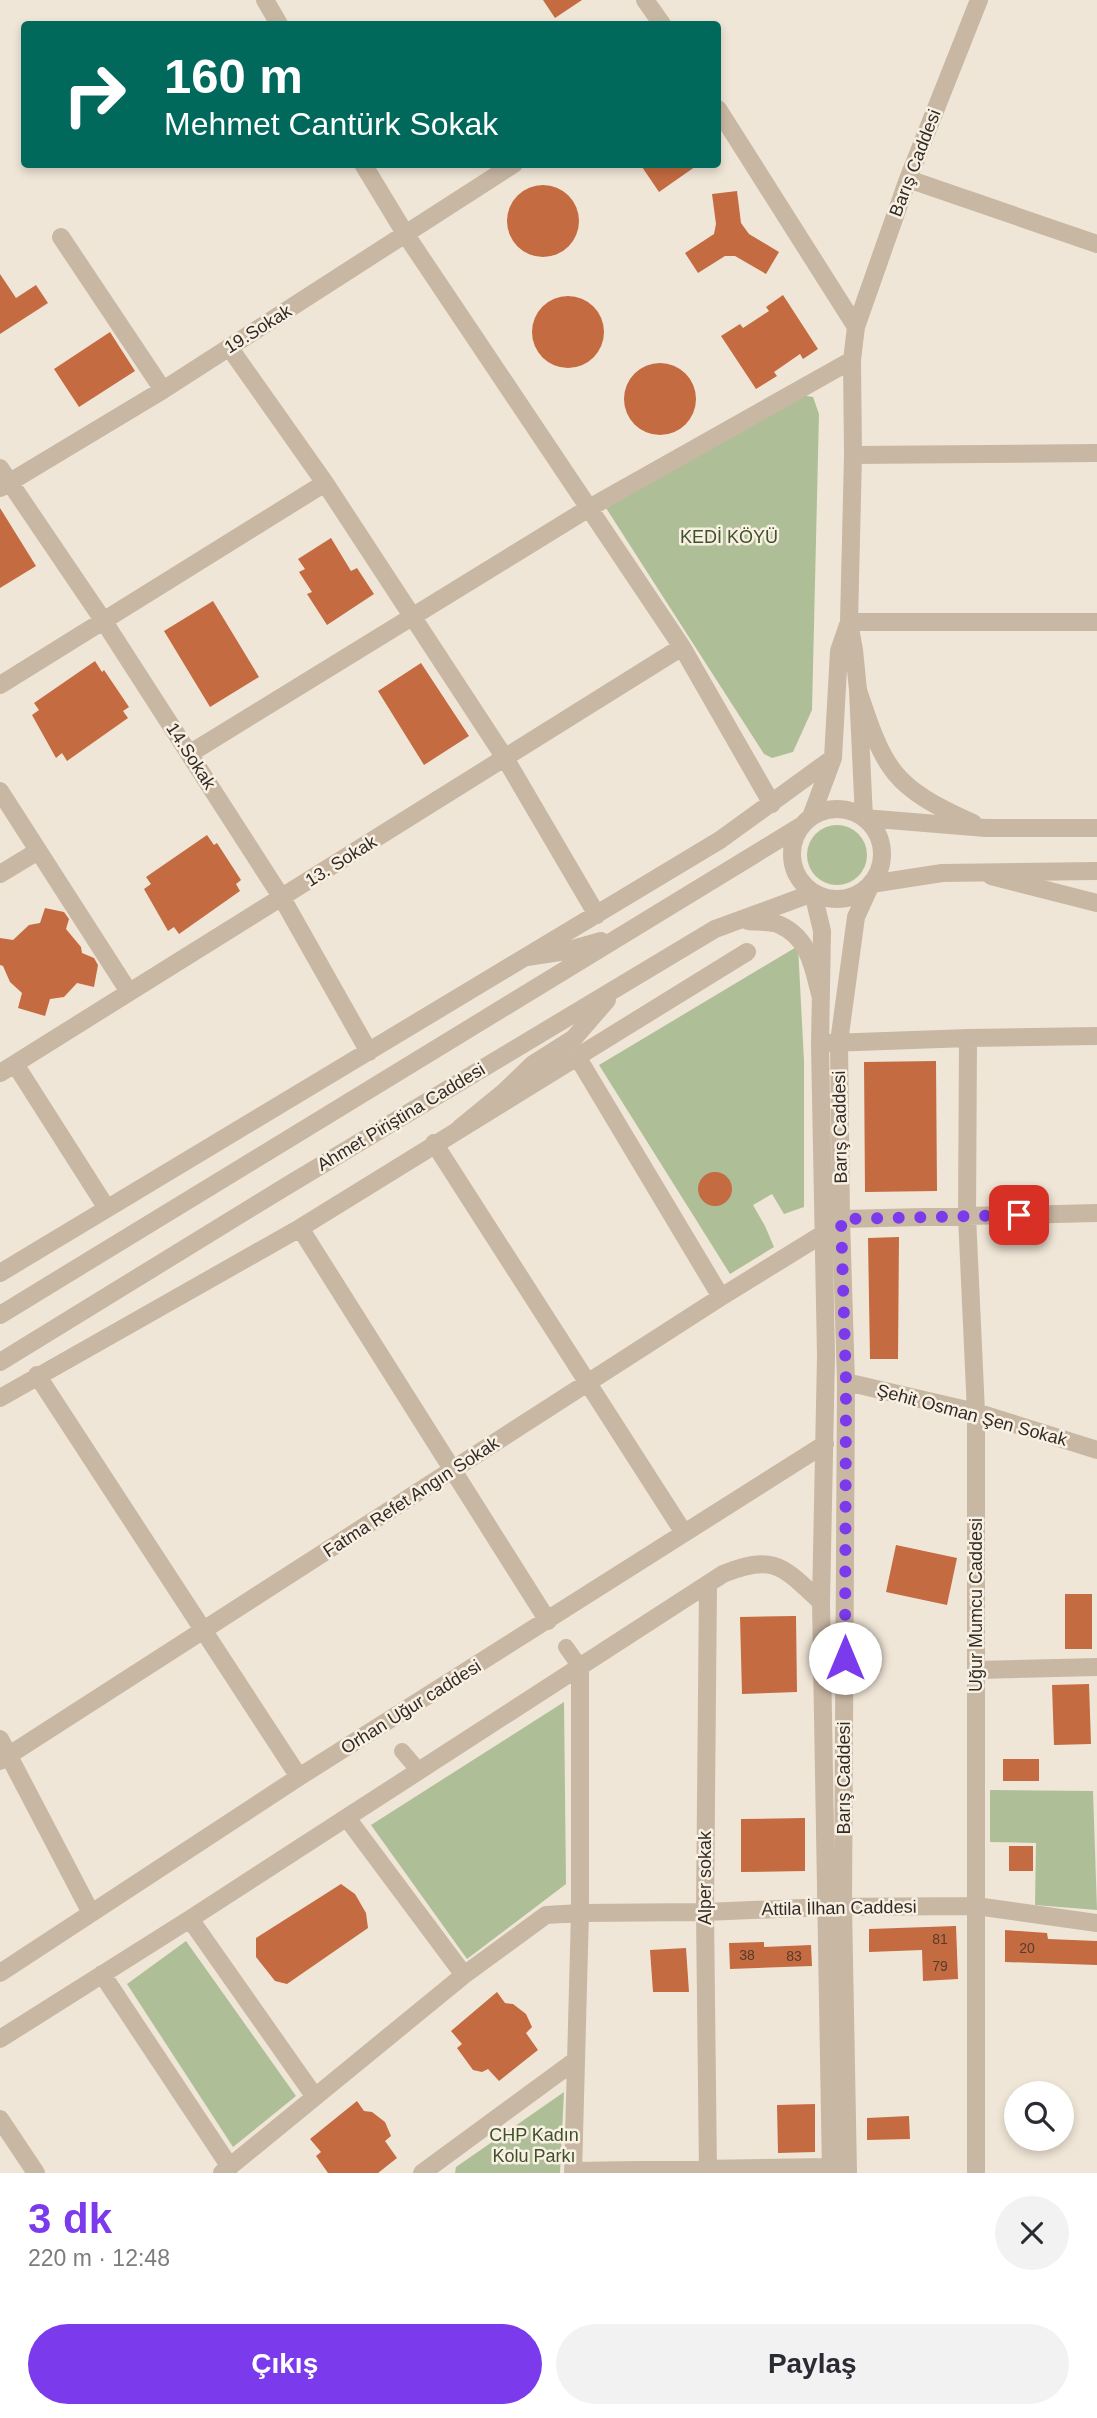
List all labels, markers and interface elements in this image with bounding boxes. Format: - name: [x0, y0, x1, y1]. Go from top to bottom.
- icon: right: [49, 49, 140, 140]
- text: 160 m: [164, 49, 303, 103]
- text: Mehmet Cantürk Sokak: [164, 106, 498, 142]
- street label: Barış Caddesi: [885, 107, 945, 219]
- street label: 19.Sokak: [221, 300, 296, 357]
- park label: KEDİ KÖYÜ: [680, 527, 778, 547]
- street label: 14.Sokak: [162, 719, 220, 794]
- street label: 13. Sokak: [302, 831, 381, 891]
- street label: Ahmet Piriştina Caddesi: [314, 1059, 488, 1175]
- street label: Barış Caddesi: [829, 1070, 851, 1184]
- pin: [989, 1185, 1049, 1245]
- icon: arrive: [1000, 1196, 1038, 1234]
- street label: Şehit Osman Şen Sokak: [875, 1380, 1070, 1450]
- street label: Fatma Refet Angın Sokak: [320, 1432, 503, 1561]
- street label: Uğur Mumcu Caddesi: [966, 1518, 986, 1692]
- position arrow: [808, 1621, 882, 1695]
- street label: Orhan Uğur caddesi: [337, 1656, 485, 1758]
- street label: Barış Caddesi: [834, 1721, 854, 1835]
- street label: Alper sokak: [695, 1830, 715, 1925]
- street label: Attila İlhan Caddesi: [761, 1897, 917, 1919]
- house number: 81: [932, 1931, 948, 1947]
- house number: 20: [1019, 1940, 1035, 1956]
- house number: 38: [739, 1947, 755, 1963]
- house number: 83: [786, 1948, 802, 1964]
- house number: 79: [932, 1958, 948, 1974]
- map controls: [1004, 2081, 1074, 2151]
- button: search: [1004, 2081, 1074, 2151]
- park label: CHP Kadın Kolu Parkı: [489, 2125, 579, 2166]
- text: 3 dk: [28, 2195, 112, 2242]
- button: close: [995, 2196, 1069, 2270]
- text: 220 m · 12:48: [28, 2245, 170, 2271]
- button: Çıkış: [28, 2324, 542, 2404]
- button: Paylaş: [556, 2324, 1069, 2404]

